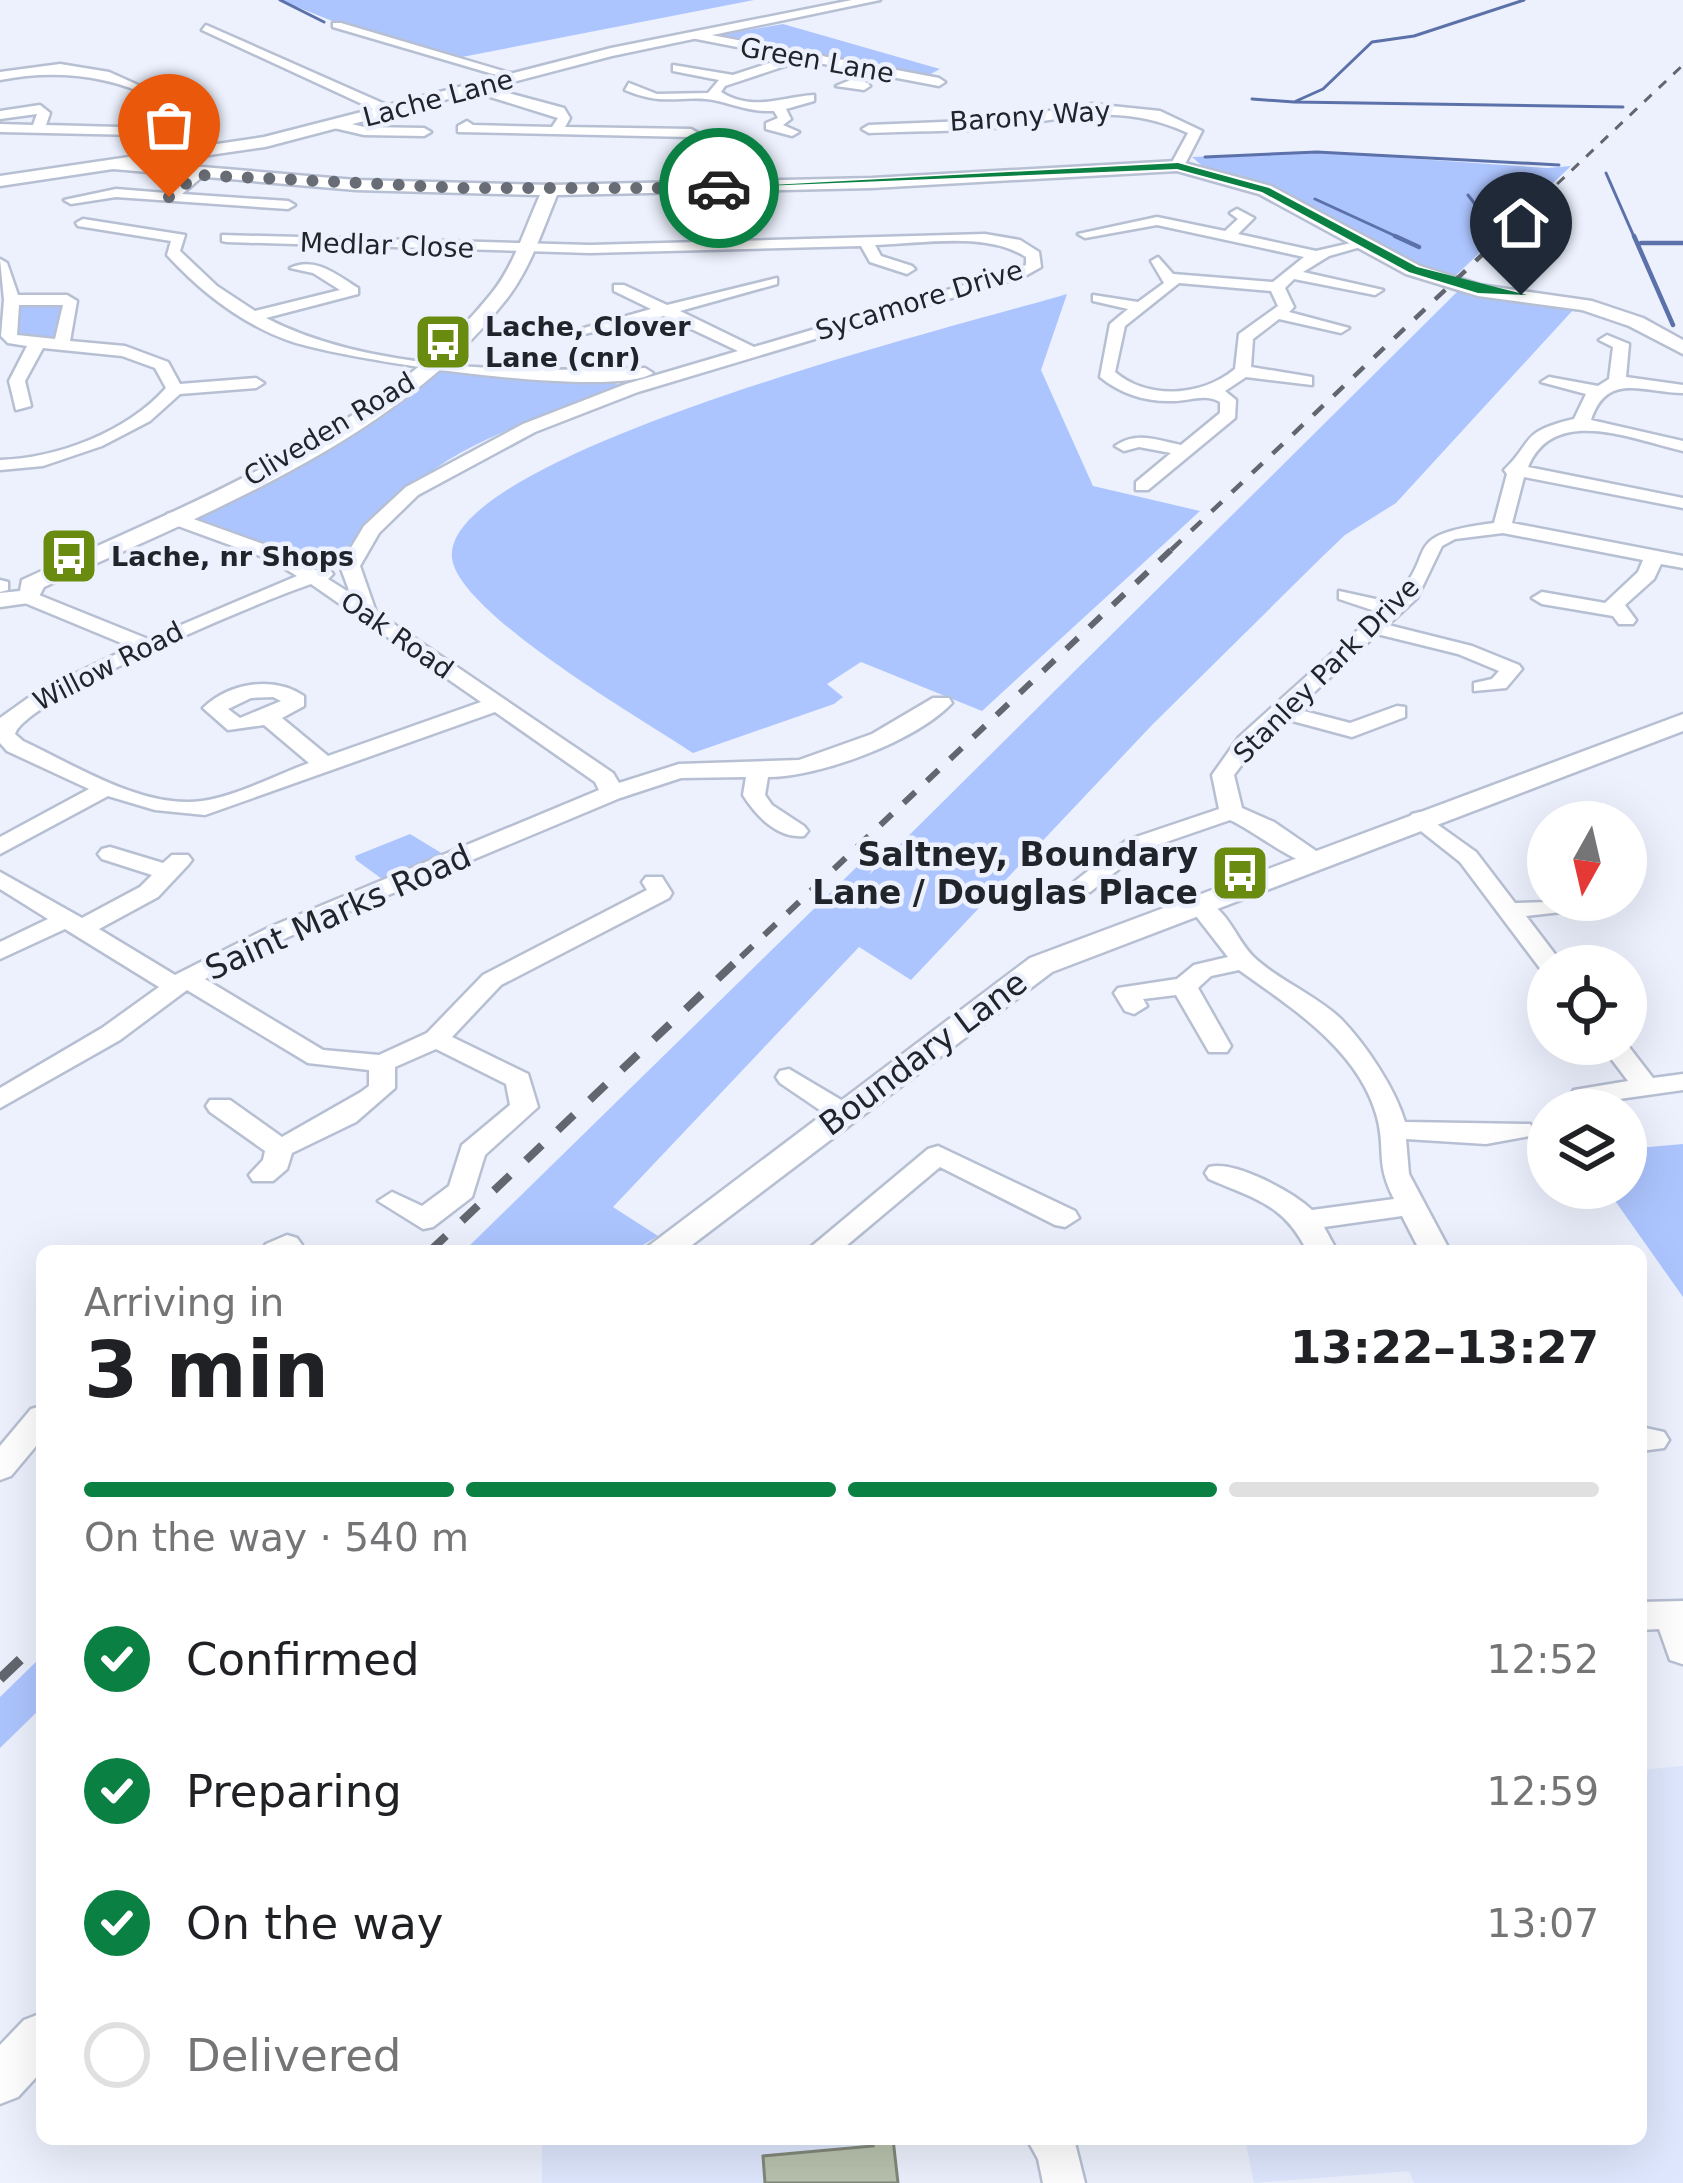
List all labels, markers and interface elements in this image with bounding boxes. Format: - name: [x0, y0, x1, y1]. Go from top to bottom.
- street label: Green Lane: [738, 31, 896, 89]
- street label: Lache Lane: [360, 63, 516, 133]
- pin: [118, 74, 220, 197]
- icon: bag: [136, 92, 202, 158]
- street label: Barony Way: [948, 95, 1112, 137]
- courier: [659, 128, 779, 248]
- icon: car: [686, 155, 752, 221]
- pin: [1470, 172, 1572, 295]
- icon: home: [1488, 190, 1554, 256]
- street label: Medlar Close: [299, 226, 475, 264]
- street label: Sycamore Drive: [812, 254, 1026, 346]
- bus stop icon: Lache, Clover Lane (cnr): [412, 311, 474, 373]
- place label: Lache, Clover Lane (cnr): [485, 311, 691, 373]
- street label: Cliveden Road: [238, 366, 420, 492]
- bus stop icon: Lache, nr Shops: [38, 525, 100, 587]
- place label: Lache, nr Shops: [111, 541, 354, 572]
- street label: Stanley Park Drive: [1227, 571, 1425, 769]
- street label: Oak Road: [335, 585, 459, 685]
- street label: Willow Road: [28, 615, 188, 717]
- north arrow: [1527, 801, 1647, 921]
- map controls: [1527, 801, 1647, 1209]
- place label: Saltney, Boundary Lane / Douglas Place: [812, 835, 1198, 912]
- street label: Saint Marks Road: [199, 836, 477, 988]
- bus stop icon: Saltney, Boundary Lane / Douglas Place: [1209, 842, 1271, 904]
- button: locate: [1527, 945, 1647, 1065]
- street label: Boundary Lane: [812, 962, 1034, 1144]
- button: layers: [1527, 1089, 1647, 1209]
- text: Arriving in: [84, 1280, 284, 1325]
- text: 13:22–13:27: [1290, 1321, 1599, 1374]
- text: 3 min: [84, 1325, 329, 1415]
- text: On the way · 540 m: [84, 1515, 469, 1560]
- icon: check: [84, 1626, 150, 1692]
- text: Confirmed: [186, 1633, 420, 1686]
- text: 12:52: [1487, 1637, 1599, 1682]
- icon: check: [84, 1758, 150, 1824]
- text: Preparing: [186, 1765, 402, 1818]
- text: 12:59: [1487, 1769, 1599, 1814]
- icon: check: [84, 1890, 150, 1956]
- text: On the way: [186, 1897, 443, 1950]
- text: 13:07: [1487, 1901, 1599, 1946]
- text: Delivered: [186, 2029, 401, 2082]

